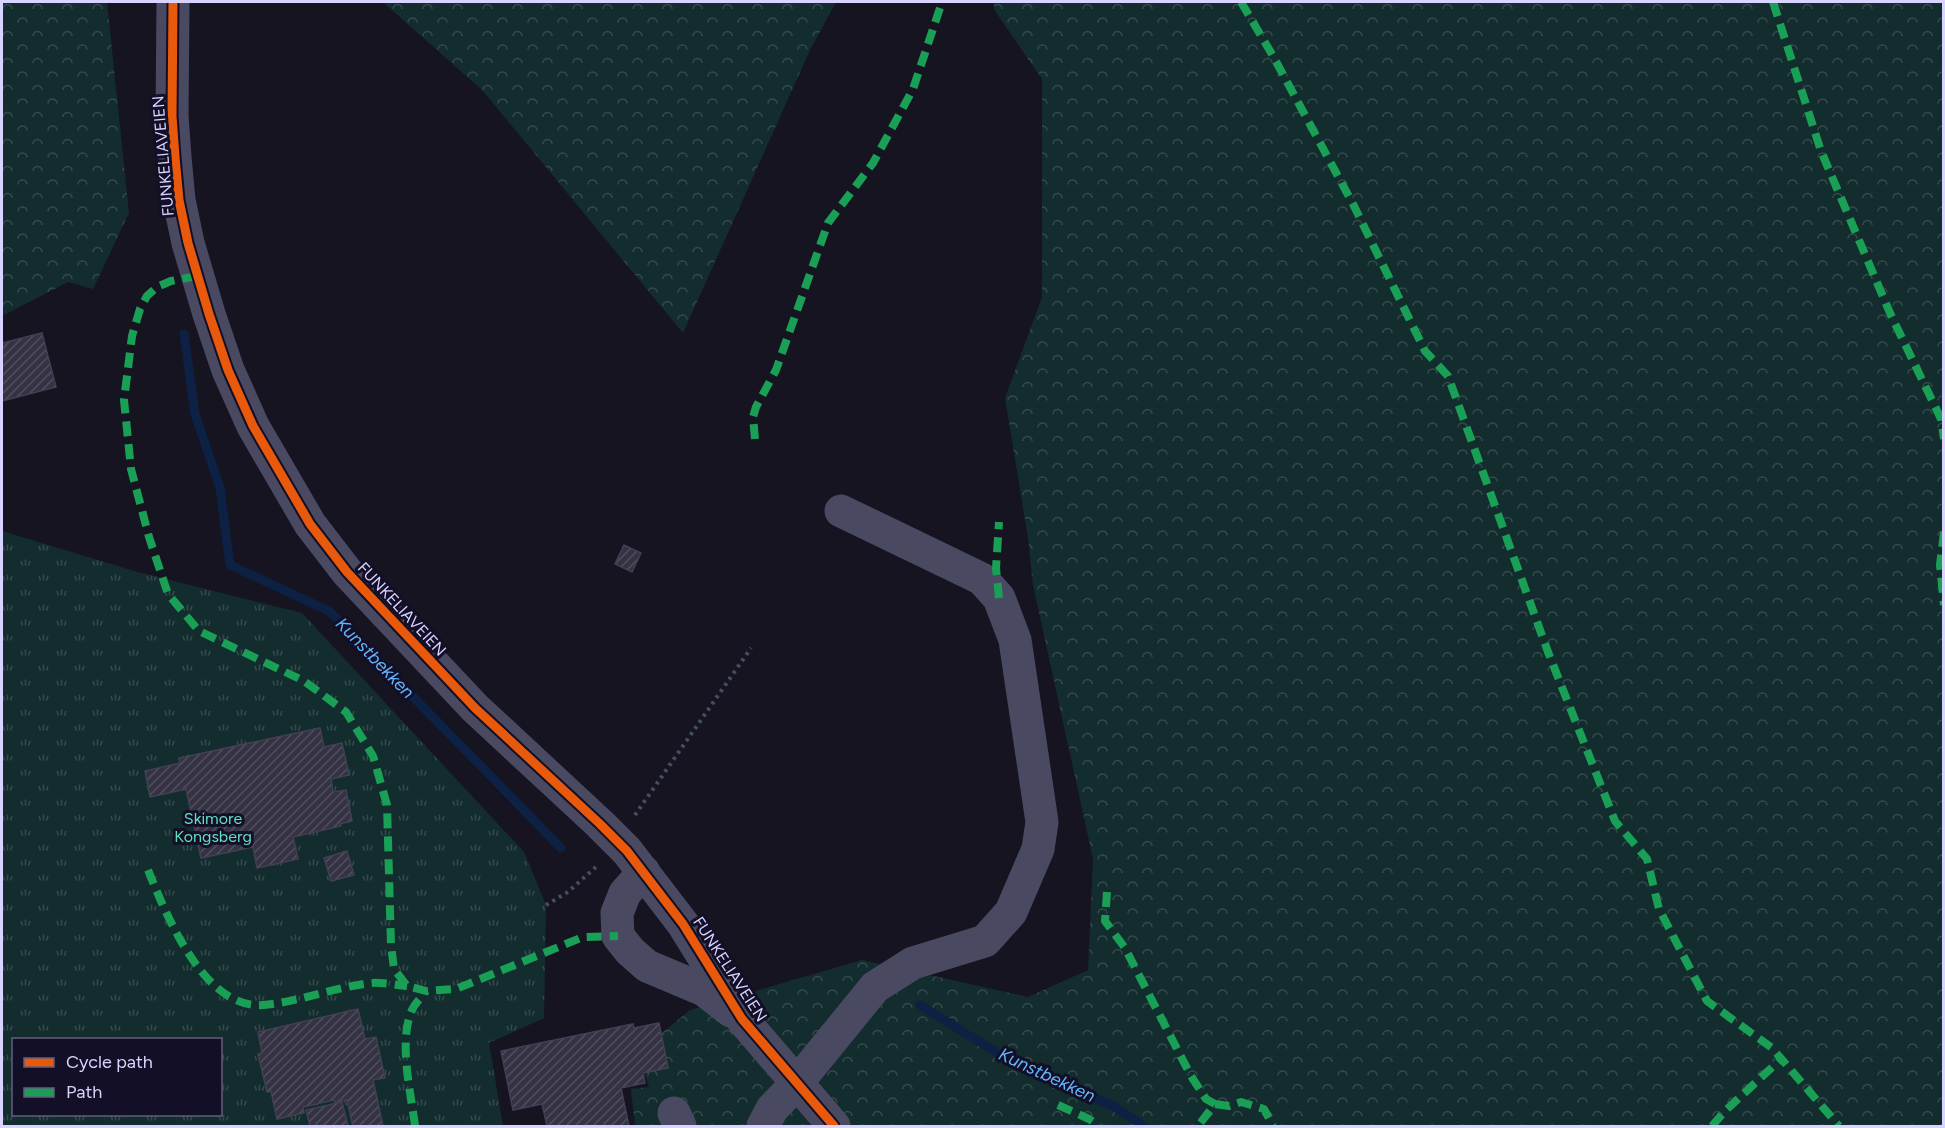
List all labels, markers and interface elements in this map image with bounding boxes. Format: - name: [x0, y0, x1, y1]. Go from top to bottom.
- street label: FUNKELIAVEIEN: [148, 95, 178, 217]
- street label: FUNKELIAVEIEN: [354, 558, 450, 660]
- water label: Kunstbekken: [331, 613, 419, 703]
- park label: Skimore Kongsberg: [174, 809, 252, 846]
- street label: FUNKELIAVEIEN: [689, 913, 771, 1025]
- legend: [12, 1038, 222, 1116]
- water label: Kunstbekken: [995, 1043, 1099, 1107]
- text: Cycle path: [66, 1051, 153, 1073]
- text: Path: [66, 1081, 102, 1103]

